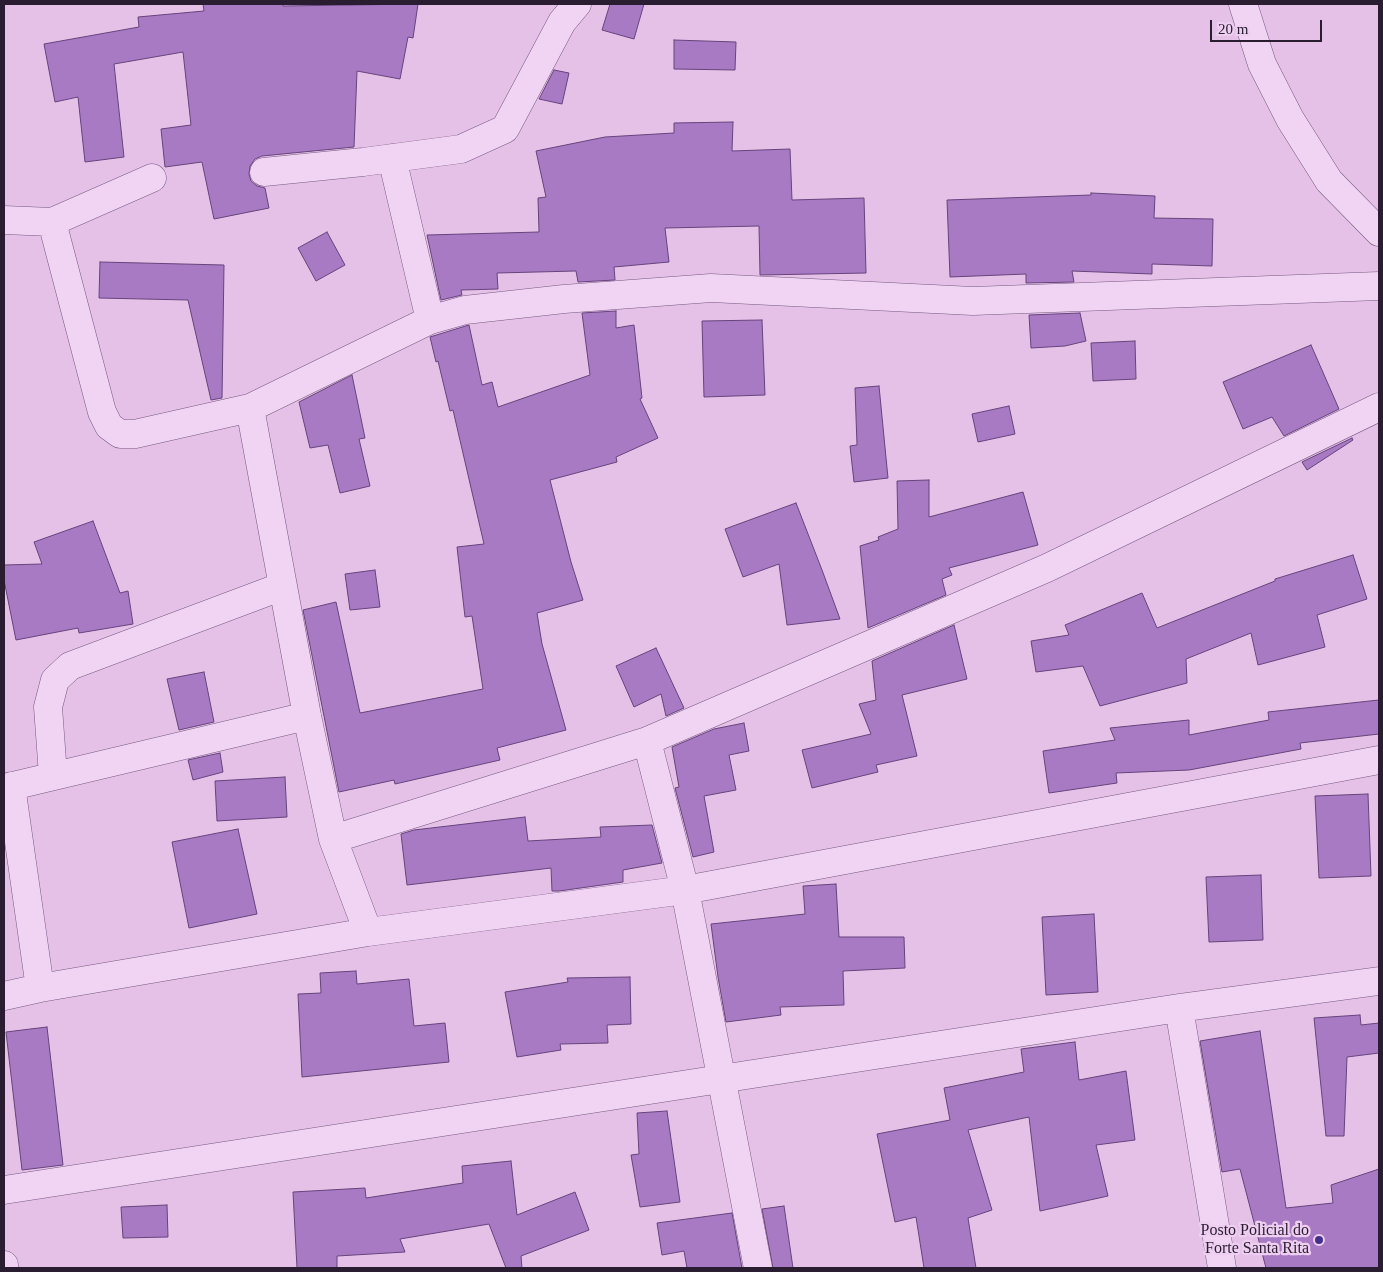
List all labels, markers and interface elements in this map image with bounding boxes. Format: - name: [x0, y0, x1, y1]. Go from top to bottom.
- scale bar: [1213, 10, 1326, 42]
- text: 20 m: [1218, 21, 1248, 37]
- place label: Posto Policial do Forte Santa Rita: [1201, 1221, 1309, 1259]
- marker: Posto Policial do Forte Santa Rita: [1313, 1234, 1325, 1246]

